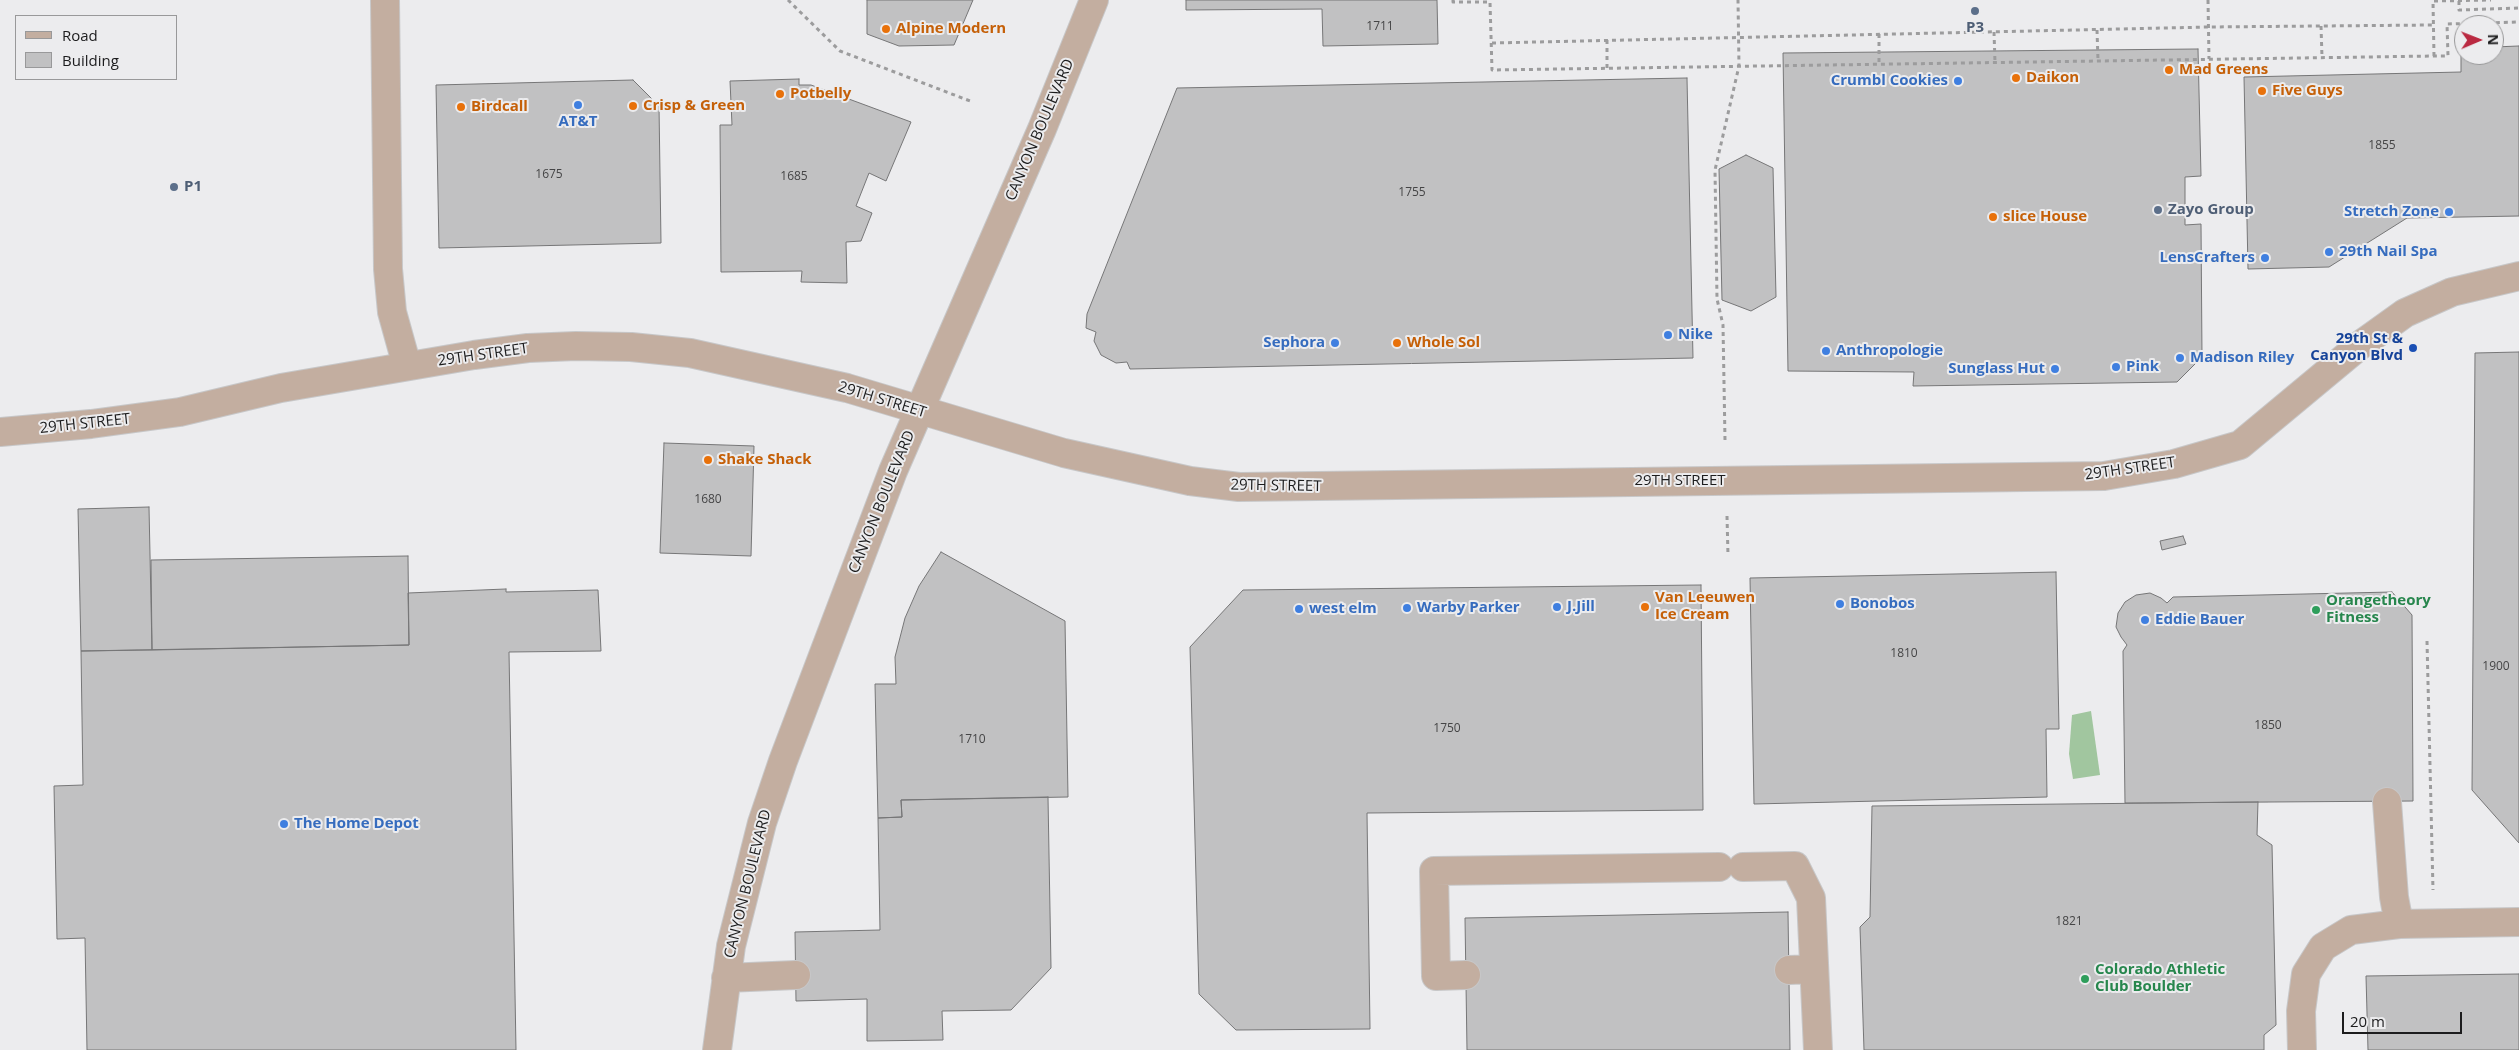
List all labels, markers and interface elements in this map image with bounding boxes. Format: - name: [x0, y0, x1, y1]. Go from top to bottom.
- marker: P3: [1969, 5, 1981, 17]
- legend: [15, 15, 178, 80]
- north arrow: [2454, 15, 2504, 65]
- place label: P3: [1966, 19, 1984, 37]
- place label: Alpine Modern: [896, 20, 1006, 38]
- house number: 1711: [1366, 20, 1394, 34]
- marker: Alpine Modern: [880, 23, 892, 35]
- text: Road: [62, 25, 98, 45]
- text: N: [2484, 34, 2503, 46]
- text: Building: [62, 50, 119, 70]
- street label: CANYON BOULEVARD: [1002, 56, 1078, 204]
- place label: Mad Greens: [2179, 61, 2268, 79]
- marker: Mad Greens: [2163, 64, 2175, 76]
- place label: Daikon: [2026, 69, 2079, 87]
- place label: Crumbl Cookies: [1831, 72, 1948, 90]
- marker: Daikon: [2010, 72, 2022, 84]
- marker: Crumbl Cookies: [1952, 75, 1964, 87]
- place label: Five Guys: [2272, 82, 2343, 100]
- place label: Potbelly: [790, 85, 851, 103]
- marker: Five Guys: [2256, 85, 2268, 97]
- marker: Potbelly: [774, 88, 786, 100]
- place label: Crisp & Green: [643, 97, 745, 115]
- place label: Birdcall: [471, 98, 528, 116]
- marker: AT&T: [572, 99, 584, 111]
- marker: Crisp & Green: [627, 100, 639, 112]
- marker: Birdcall: [455, 101, 467, 113]
- place label: AT&T: [559, 113, 597, 131]
- house number: 1855: [2368, 139, 2396, 153]
- house number: 1675: [535, 168, 563, 182]
- house number: 1685: [780, 170, 808, 184]
- place label: P1: [184, 178, 202, 196]
- marker: P1: [168, 181, 180, 193]
- house number: 1755: [1398, 186, 1426, 200]
- place label: Zayo Group: [2168, 201, 2254, 219]
- place label: Stretch Zone: [2344, 203, 2439, 221]
- marker: Zayo Group: [2152, 204, 2164, 216]
- marker: Stretch Zone: [2443, 206, 2455, 218]
- place label: slice House: [2003, 208, 2087, 226]
- marker: slice House: [1987, 211, 1999, 223]
- place label: 29th Nail Spa: [2339, 243, 2438, 261]
- marker: 29th Nail Spa: [2323, 246, 2335, 258]
- place label: LensCrafters: [2159, 249, 2255, 267]
- marker: LensCrafters: [2259, 252, 2271, 264]
- place label: Nike: [1678, 326, 1713, 344]
- marker: Nike: [1662, 329, 1674, 341]
- place label: 29th St & Canyon Blvd: [2310, 330, 2403, 365]
- place label: Sephora: [1263, 334, 1325, 352]
- place label: Whole Sol: [1407, 334, 1480, 352]
- marker: Sephora: [1329, 337, 1341, 349]
- marker: Whole Sol: [1391, 337, 1403, 349]
- street label: 29TH STREET: [437, 340, 529, 370]
- place label: Anthropologie: [1836, 342, 1943, 360]
- marker: 29th St & Canyon Blvd: [2407, 342, 2419, 354]
- marker: Anthropologie: [1820, 345, 1832, 357]
- place label: Madison Riley: [2190, 349, 2294, 367]
- marker: Madison Riley: [2174, 352, 2186, 364]
- place label: Pink: [2126, 358, 2159, 376]
- place label: Sunglass Hut: [1948, 360, 2045, 378]
- marker: Pink: [2110, 361, 2122, 373]
- marker: Sunglass Hut: [2049, 363, 2061, 375]
- street label: 29TH STREET: [836, 378, 928, 422]
- street label: 29TH STREET: [39, 410, 131, 438]
- street label: CANYON BOULEVARD: [845, 428, 919, 576]
- place label: Shake Shack: [718, 451, 811, 469]
- marker: Shake Shack: [702, 454, 714, 466]
- street label: 29TH STREET: [2084, 454, 2176, 484]
- street label: 29TH STREET: [1634, 472, 1726, 490]
- street label: 29TH STREET: [1230, 476, 1322, 496]
- house number: 1680: [694, 493, 722, 507]
- place label: Van Leeuwen Ice Cream: [1655, 589, 1755, 624]
- place label: Orangetheory Fitness: [2326, 592, 2431, 627]
- place label: Bonobos: [1850, 595, 1915, 613]
- place label: J.Jill: [1567, 598, 1595, 616]
- marker: Bonobos: [1834, 598, 1846, 610]
- place label: Warby Parker: [1417, 599, 1520, 617]
- place label: west elm: [1309, 600, 1377, 618]
- marker: J.Jill: [1551, 601, 1563, 613]
- marker: Van Leeuwen Ice Cream: [1639, 601, 1651, 613]
- marker: Warby Parker: [1401, 602, 1413, 614]
- marker: west elm: [1293, 603, 1305, 615]
- marker: Orangetheory Fitness: [2310, 604, 2322, 616]
- place label: Eddie Bauer: [2155, 611, 2244, 629]
- marker: Eddie Bauer: [2139, 614, 2151, 626]
- house number: 1810: [1890, 647, 1918, 661]
- house number: 1900: [2482, 660, 2510, 674]
- house number: 1850: [2254, 719, 2282, 733]
- house number: 1750: [1433, 722, 1461, 736]
- house number: 1710: [958, 733, 986, 747]
- street label: CANYON BOULEVARD: [721, 808, 775, 960]
- place label: The Home Depot: [294, 815, 419, 833]
- marker: The Home Depot: [278, 818, 290, 830]
- house number: 1821: [2055, 915, 2083, 929]
- place label: Colorado Athletic Club Boulder: [2095, 961, 2225, 996]
- marker: Colorado Athletic Club Boulder: [2079, 973, 2091, 985]
- scale bar: [2344, 1002, 2464, 1034]
- text: 20 m: [2350, 1011, 2385, 1031]

